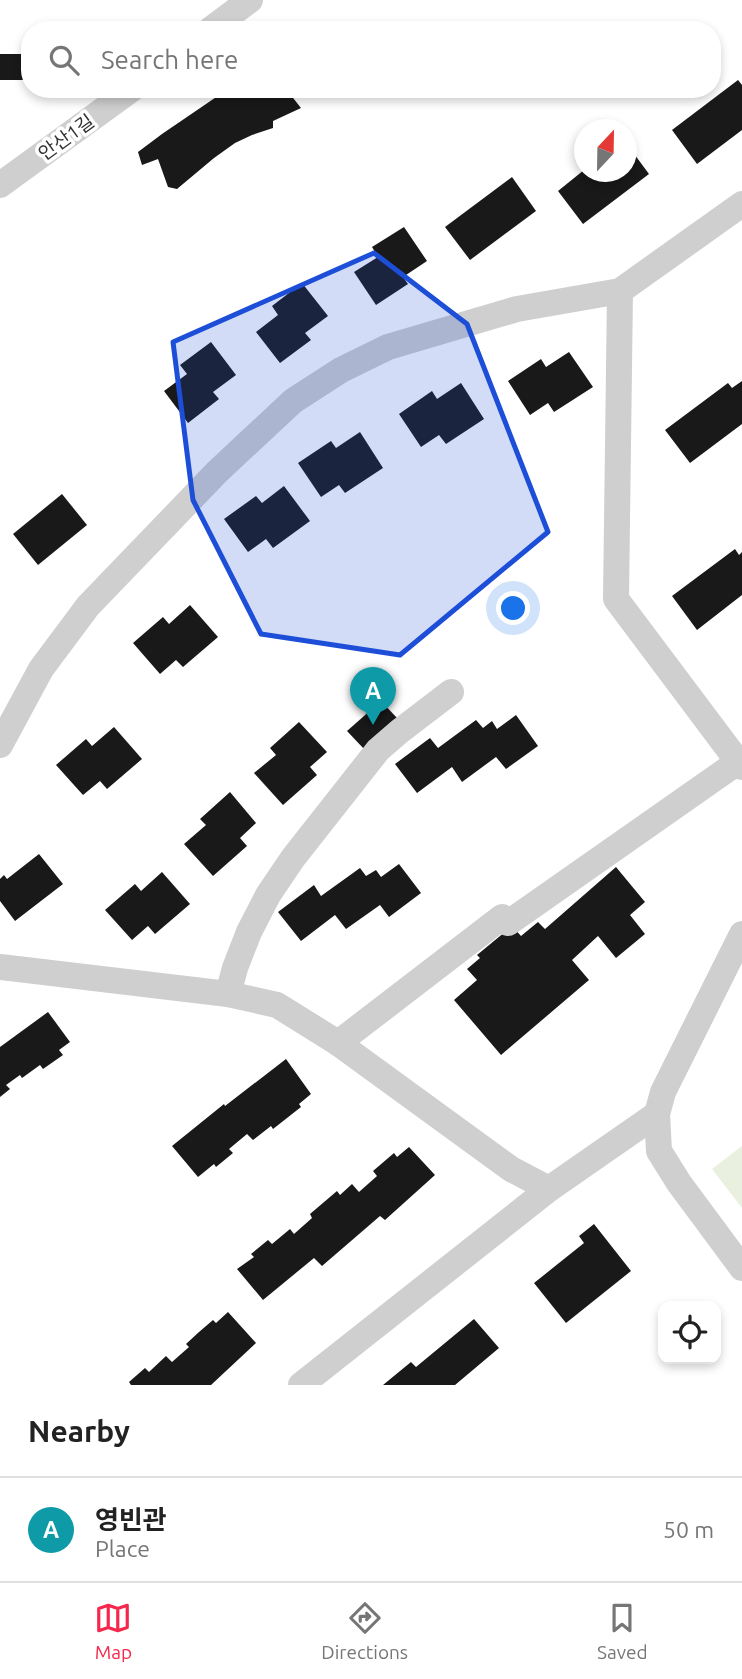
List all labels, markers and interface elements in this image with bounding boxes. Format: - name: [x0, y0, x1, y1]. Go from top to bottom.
- search box: [21, 21, 721, 98]
- icon: search: [45, 41, 83, 79]
- text: Search here: [101, 45, 238, 74]
- street label: 안산1길: [34, 110, 98, 164]
- north arrow: [574, 119, 637, 182]
- your location: [496, 591, 530, 625]
- pin: A: [350, 667, 396, 725]
- map controls: [658, 1301, 721, 1364]
- button: locate: [658, 1301, 721, 1364]
- text: Nearby: [28, 1414, 130, 1448]
- text: 영빈관: [95, 1505, 167, 1534]
- text: A: [43, 1517, 59, 1542]
- text: 50 m: [663, 1517, 714, 1542]
- text: Place: [95, 1536, 150, 1561]
- tab: Map: [94, 1599, 132, 1663]
- tab: Directions: [321, 1599, 408, 1663]
- tab: Saved: [597, 1599, 648, 1663]

